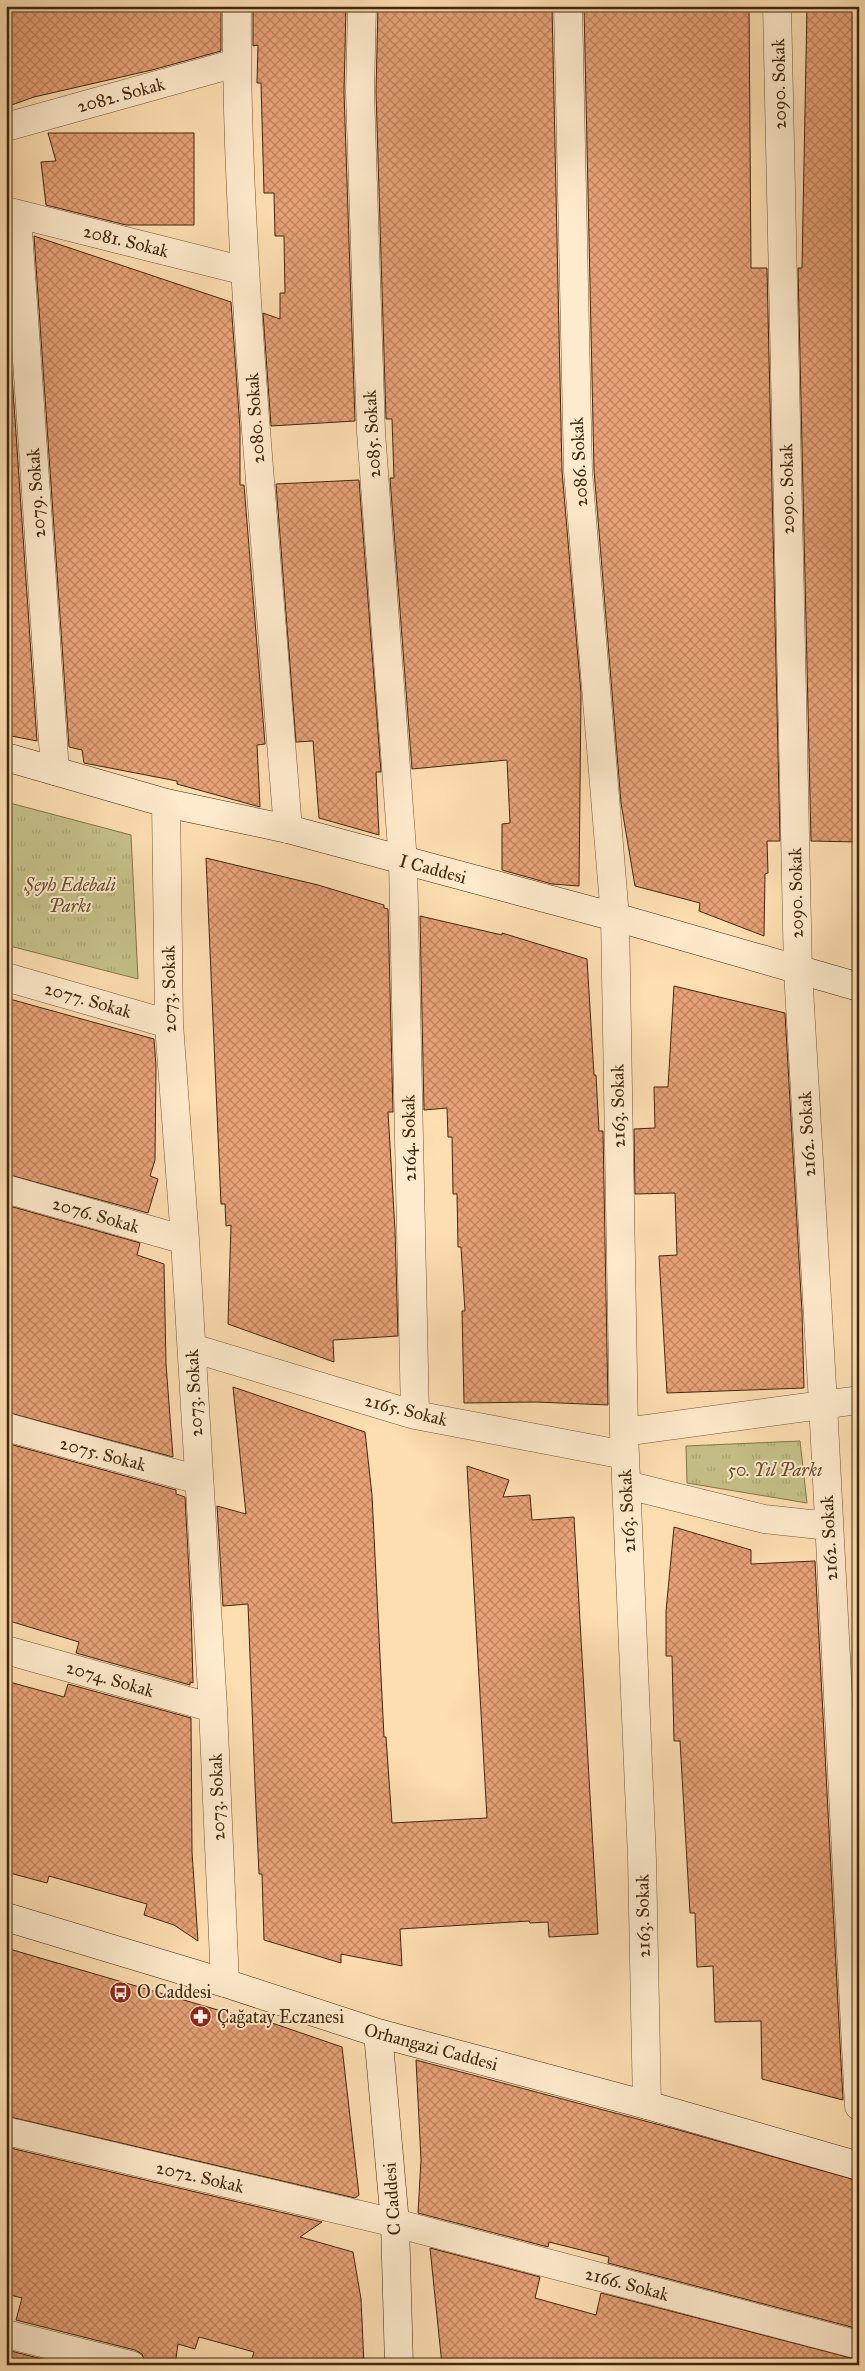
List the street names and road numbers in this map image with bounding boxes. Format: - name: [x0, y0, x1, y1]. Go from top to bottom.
- street label: 2090. Sokak: [767, 38, 791, 130]
- street label: 2082. Sokak: [75, 73, 168, 117]
- street label: 2081. Sokak: [81, 220, 172, 262]
- street label: 2080. Sokak: [241, 371, 269, 464]
- street label: 2085. Sokak: [359, 389, 385, 479]
- street label: 2086. Sokak: [566, 416, 592, 507]
- street label: 2090. Sokak: [775, 443, 799, 535]
- street label: 2079. Sokak: [22, 447, 50, 539]
- street label: 2090. Sokak: [784, 847, 808, 939]
- street label: I Caddesi: [397, 850, 469, 889]
- street label: 2073. Sokak: [157, 944, 181, 1033]
- street label: 2077. Sokak: [42, 977, 135, 1023]
- street label: 2163. Sokak: [606, 1063, 630, 1148]
- street label: 2162. Sokak: [794, 1090, 820, 1177]
- street label: 2164. Sokak: [397, 1094, 421, 1182]
- street label: 2076. Sokak: [50, 1192, 143, 1238]
- street label: 2073. Sokak: [181, 1348, 207, 1437]
- street label: 2165. Sokak: [362, 1389, 450, 1431]
- street label: 2075. Sokak: [58, 1432, 149, 1476]
- street label: 2163. Sokak: [614, 1468, 640, 1553]
- street label: 2162. Sokak: [816, 1494, 842, 1581]
- street label: 2074. Sokak: [64, 1656, 157, 1702]
- street label: 2073. Sokak: [204, 1752, 230, 1841]
- street label: 2163. Sokak: [631, 1873, 655, 1958]
- street label: Orhangazi Caddesi: [361, 2019, 500, 2076]
- street label: 2072. Sokak: [154, 2156, 247, 2198]
- street label: C Caddesi: [378, 2162, 406, 2236]
- street label: 2166. Sokak: [583, 2262, 672, 2306]

